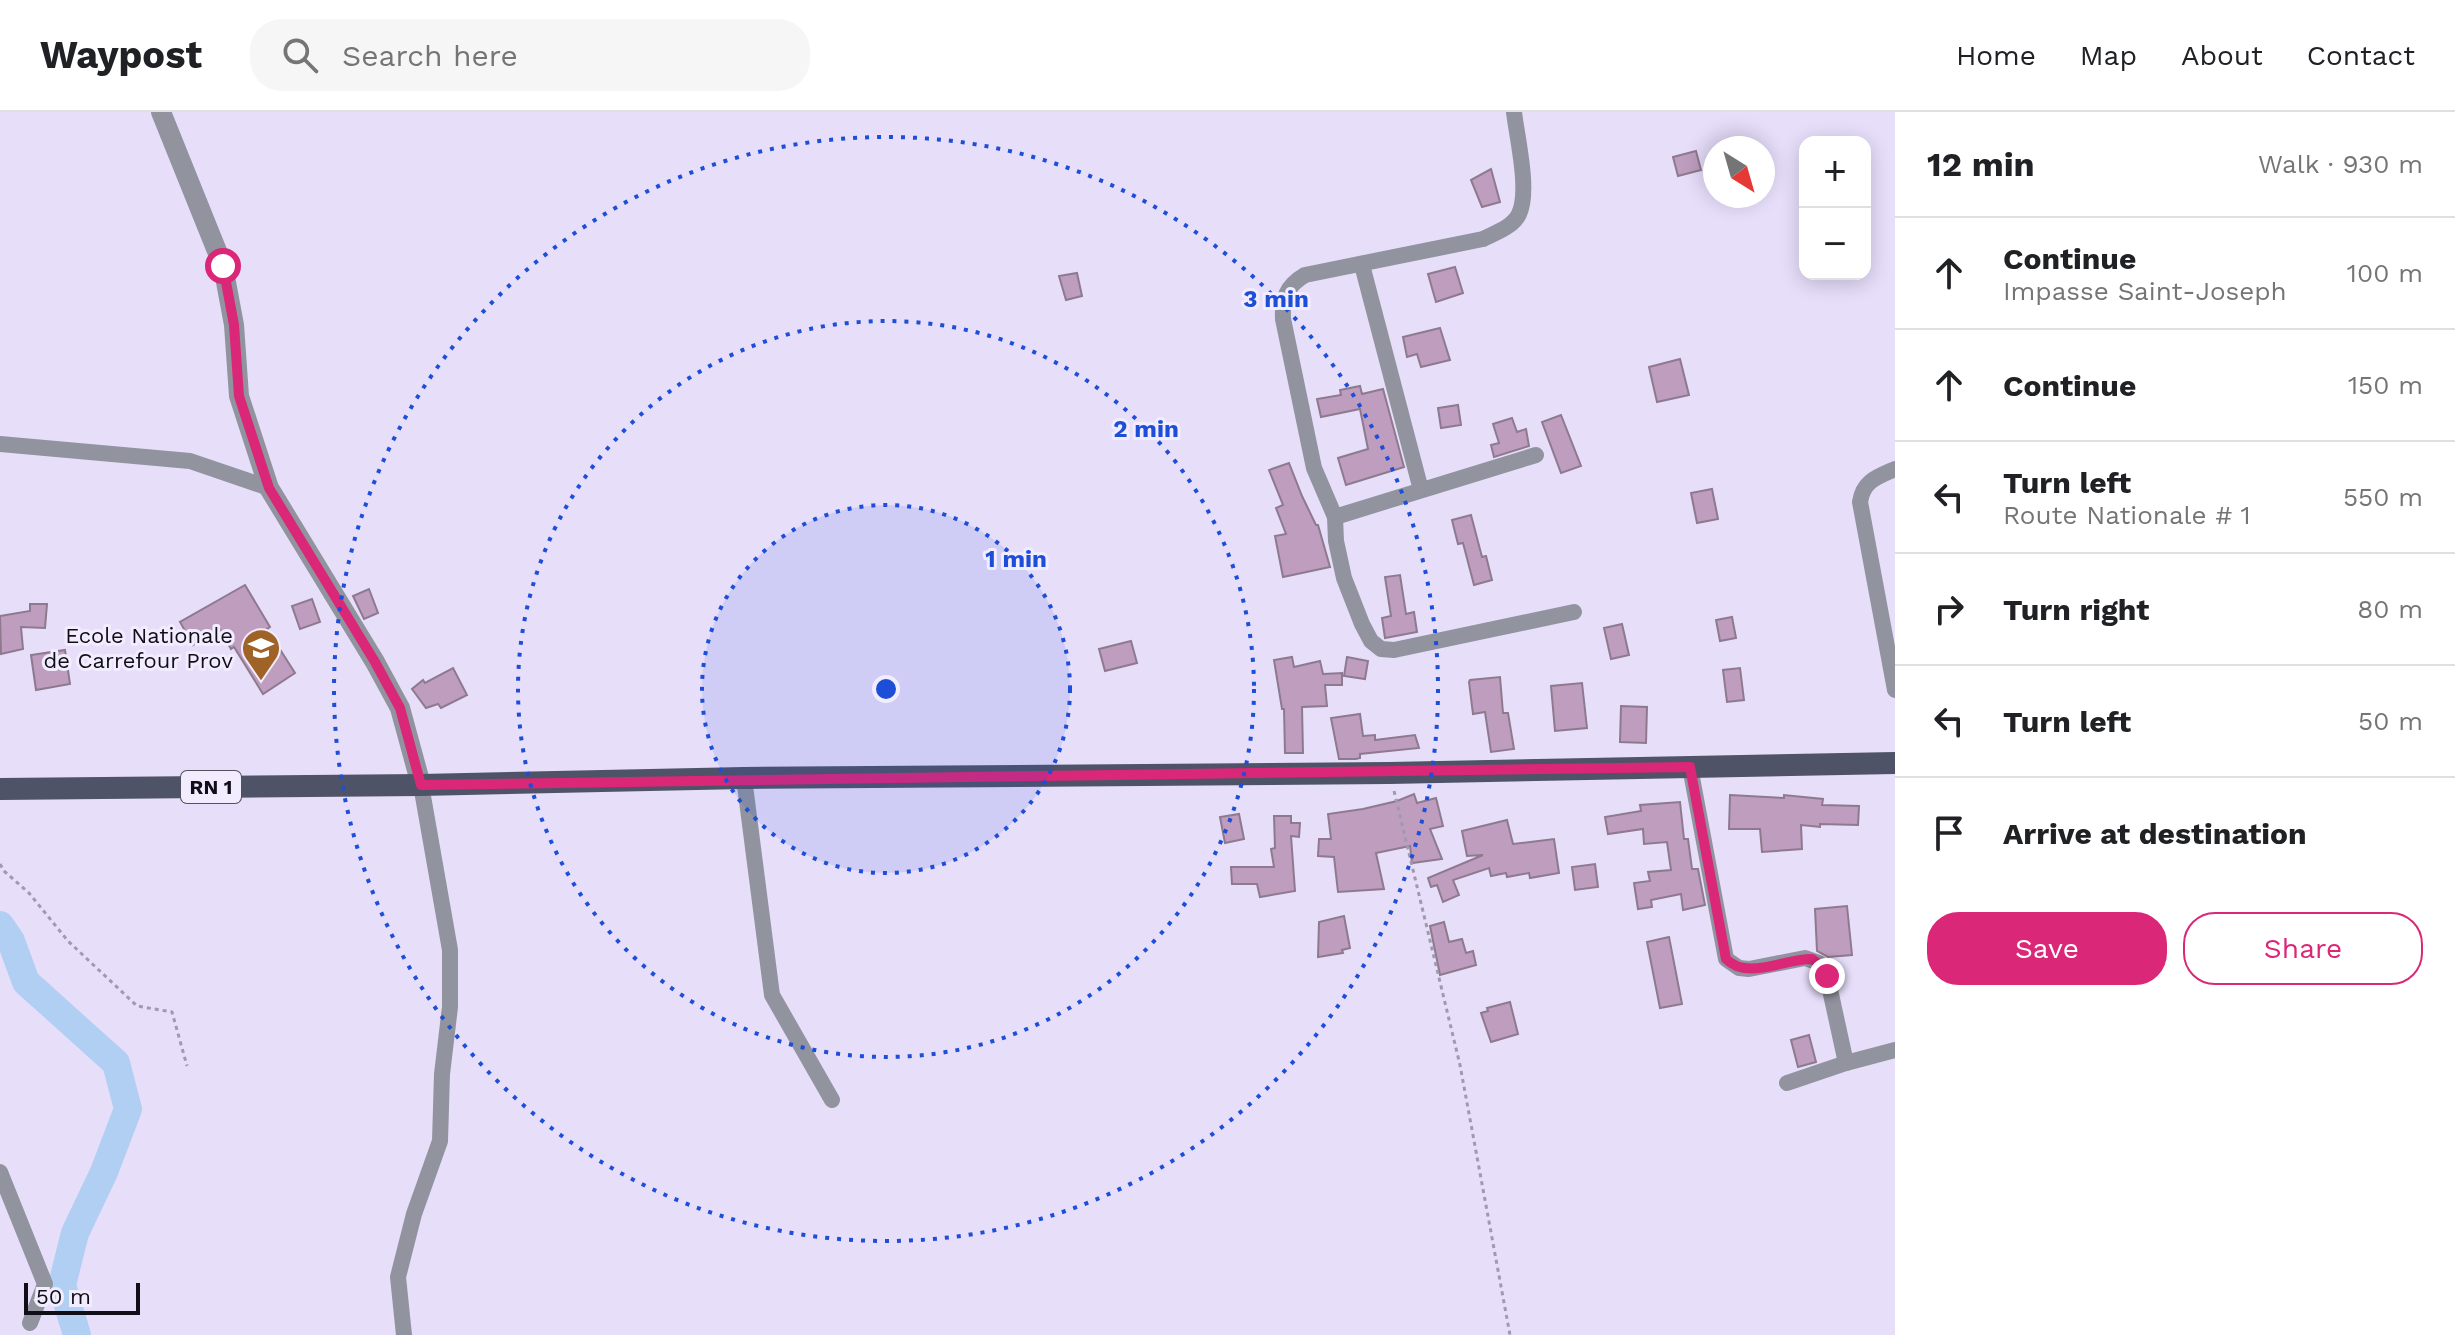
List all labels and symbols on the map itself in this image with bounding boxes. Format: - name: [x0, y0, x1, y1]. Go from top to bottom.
- north arrow: [1703, 136, 1775, 208]
- route start: [205, 248, 241, 284]
- text: 3 min: [1243, 285, 1309, 313]
- text: 2 min: [1113, 415, 1179, 443]
- text: 1 min: [985, 545, 1047, 573]
- place label: Ecole Nationale de Carrefour Prov: [44, 623, 234, 673]
- school or university icon: Ecole Nationale de Carrefour Prov: [240, 627, 282, 682]
- centre of rings: [872, 675, 900, 703]
- road number: RN 1: [181, 771, 241, 803]
- route end: [1809, 958, 1845, 994]
- scale bar: [24, 1279, 140, 1315]

